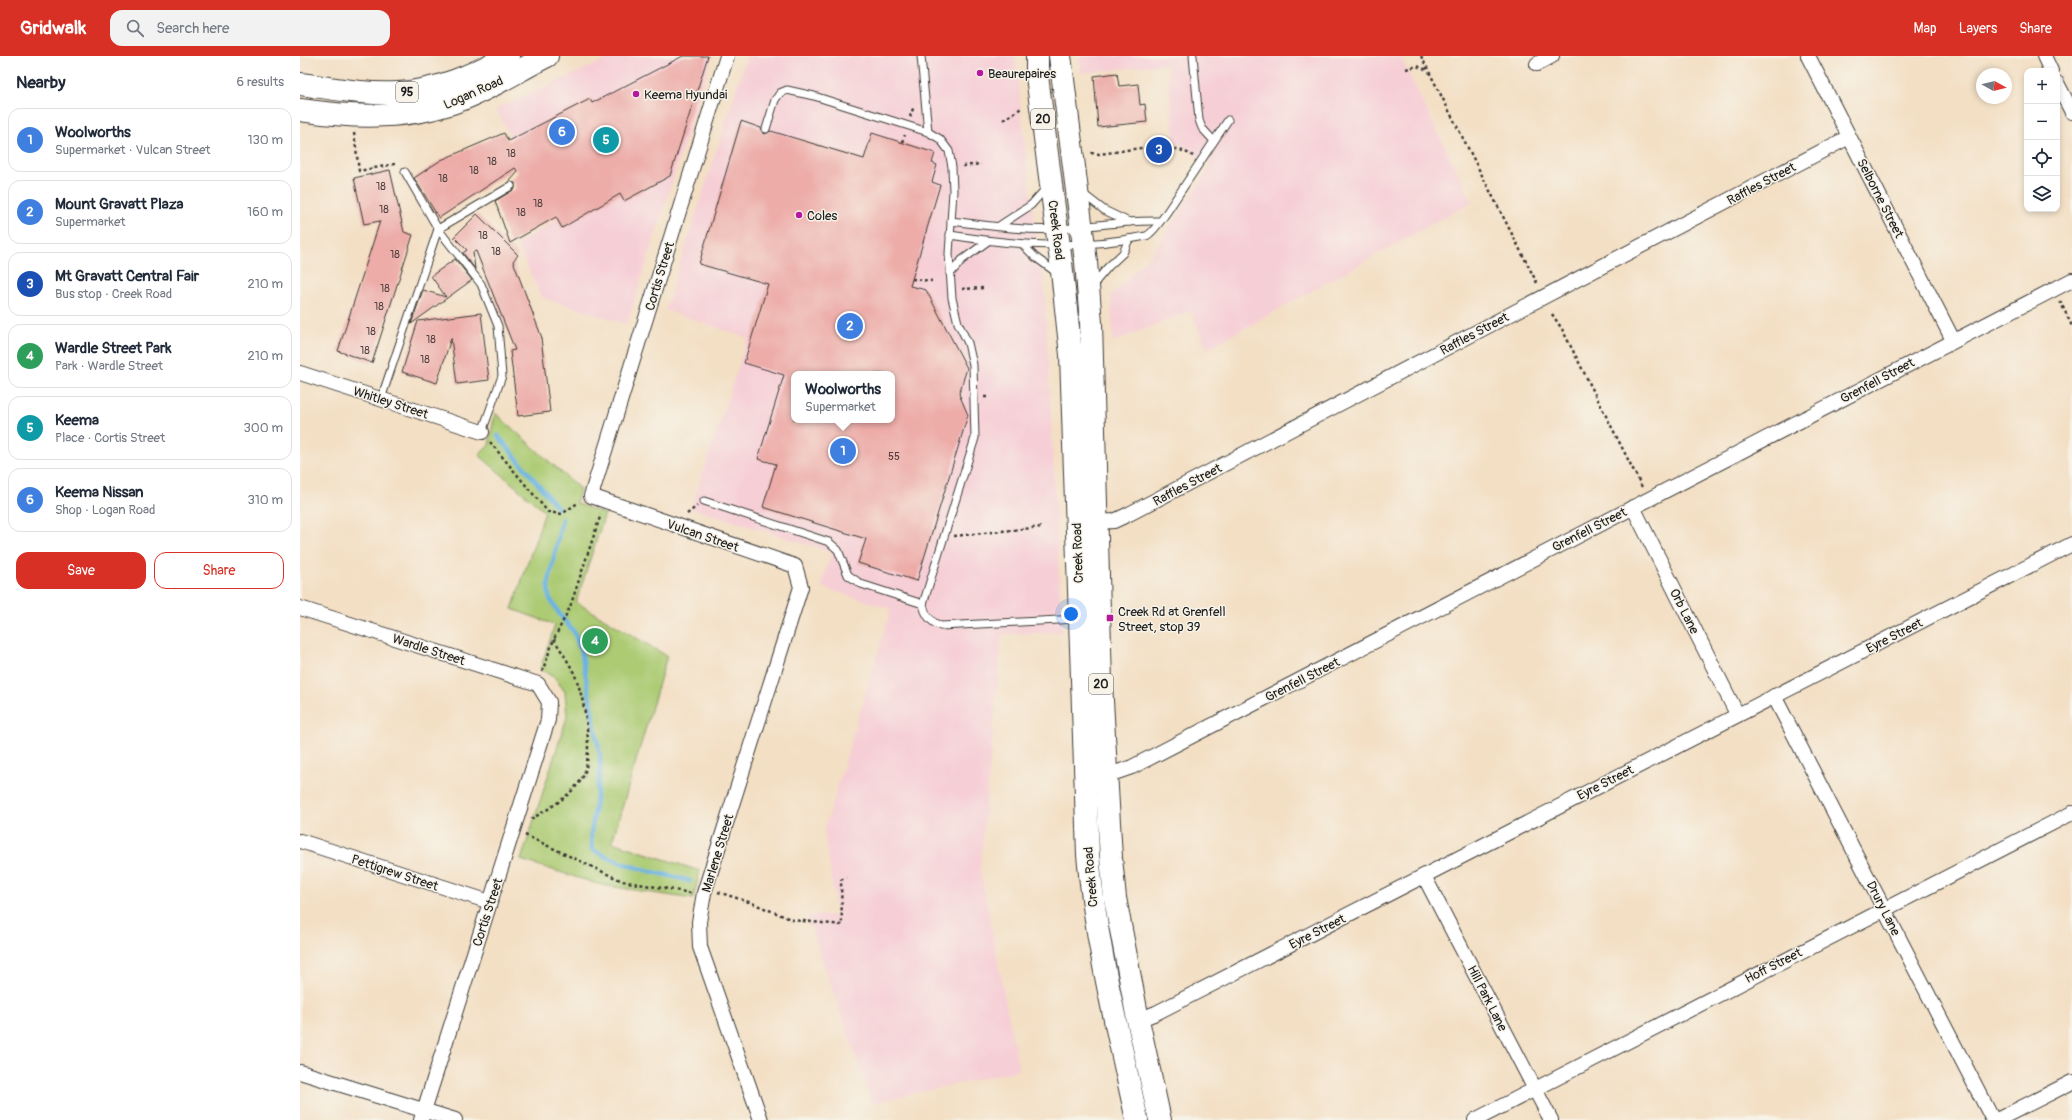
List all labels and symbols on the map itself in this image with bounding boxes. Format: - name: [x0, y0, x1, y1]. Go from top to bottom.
- place label: Beaurepaires: [988, 66, 1056, 82]
- marker: Beaurepaires: [975, 68, 985, 78]
- north arrow: [1976, 68, 2012, 104]
- street label: Logan Road: [441, 73, 506, 113]
- road number: 95: [396, 82, 418, 102]
- place label: Keema Hyundai: [644, 87, 727, 103]
- marker: Keema Hyundai: [631, 89, 641, 99]
- road number: 20: [1031, 109, 1055, 129]
- pin: 6: [549, 117, 575, 147]
- pin: 5: [593, 125, 619, 155]
- pin: 3: [1146, 135, 1172, 165]
- house number: 18: [506, 147, 516, 160]
- house number: 18: [487, 155, 497, 168]
- street label: Selborne Street: [1853, 156, 1907, 241]
- street label: Raffles Street: [1724, 159, 1799, 209]
- house number: 18: [469, 164, 479, 177]
- house number: 18: [438, 172, 448, 185]
- house number: 18: [376, 180, 386, 193]
- house number: 18: [533, 197, 543, 210]
- street label: Creek Road: [1044, 199, 1068, 261]
- house number: 18: [379, 203, 389, 216]
- house number: 18: [516, 206, 526, 219]
- place label: Coles: [807, 208, 838, 224]
- marker: Coles: [794, 210, 804, 220]
- house number: 18: [478, 229, 488, 242]
- street label: Cortis Street: [642, 239, 678, 313]
- house number: 18: [491, 245, 501, 258]
- house number: 18: [390, 248, 400, 261]
- house number: 18: [380, 282, 390, 295]
- house number: 18: [374, 300, 384, 313]
- street label: Raffles Street: [1437, 309, 1512, 359]
- pin: 2: [837, 311, 863, 341]
- house number: 18: [366, 325, 376, 338]
- house number: 18: [426, 333, 436, 346]
- house number: 18: [360, 344, 370, 357]
- house number: 18: [420, 353, 430, 366]
- street label: Grenfell Street: [1838, 354, 1918, 407]
- street label: Whitley Street: [351, 383, 431, 423]
- pin: 1: [830, 436, 856, 466]
- house number: 55: [888, 450, 900, 463]
- street label: Raffles Street: [1150, 460, 1225, 510]
- street label: Grenfell Street: [1549, 504, 1630, 556]
- street label: Vulcan Street: [665, 516, 742, 556]
- street label: Creek Road: [1069, 523, 1087, 583]
- street label: Orb Lane: [1666, 586, 1703, 637]
- your location: [1061, 604, 1081, 624]
- place label: Creek Rd at Grenfell Street, stop 39: [1118, 604, 1226, 635]
- marker: Creek Rd at Grenfell Street, stop 39: [1105, 613, 1115, 623]
- street label: Eyre Street: [1864, 615, 1926, 657]
- pin: 4: [582, 626, 608, 656]
- street label: Wardle Street: [390, 631, 468, 669]
- street label: Grenfell Street: [1262, 654, 1343, 706]
- road number: 20: [1089, 674, 1113, 694]
- street label: Eyre Street: [1575, 762, 1637, 804]
- street label: Marlene Street: [698, 811, 738, 894]
- street label: Creek Road: [1080, 846, 1102, 908]
- street label: Pettigrew Street: [349, 851, 441, 895]
- street label: Cortis Street: [469, 875, 507, 949]
- street label: Drury Lane: [1863, 878, 1904, 939]
- street label: Eyre Street: [1287, 911, 1349, 953]
- street label: Hoff Street: [1742, 944, 1805, 987]
- street label: Hill Park Lane: [1464, 963, 1511, 1035]

